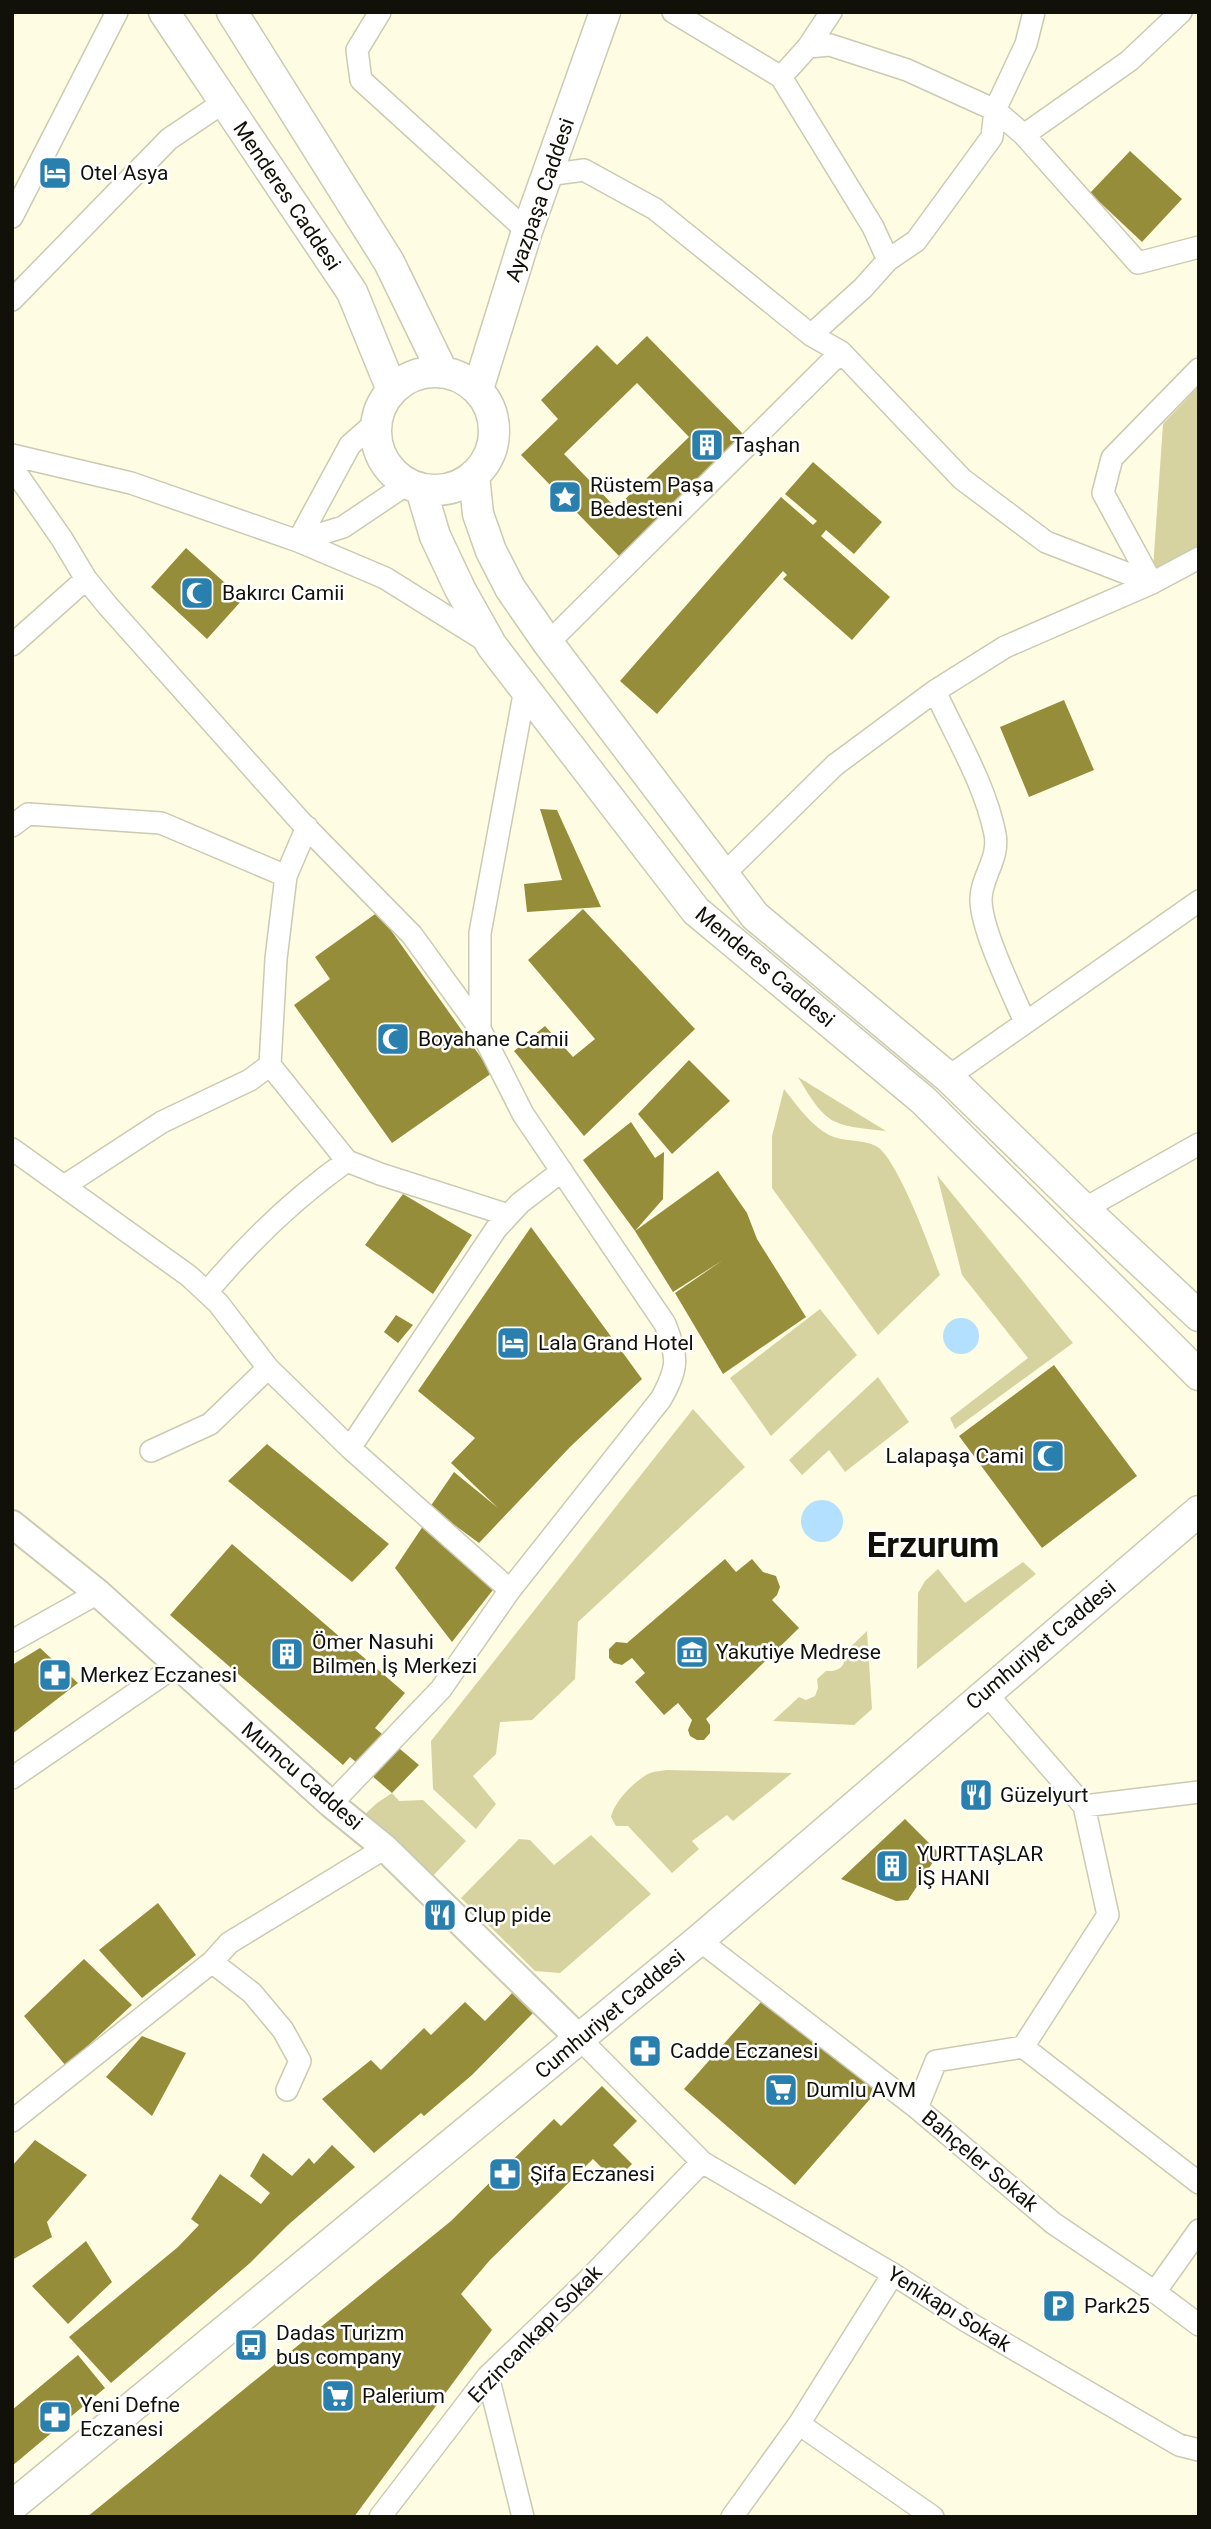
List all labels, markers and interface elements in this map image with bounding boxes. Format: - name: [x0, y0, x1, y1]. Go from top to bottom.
- street label: Ayazpaşa Caddesi: [501, 115, 579, 285]
- street label: Menderes Caddesi: [228, 117, 346, 275]
- hotel icon: Otel Asya: [36, 154, 74, 192]
- place label: Otel Asya: [80, 161, 169, 185]
- building icon: Taşhan: [688, 426, 726, 464]
- place label: Taşhan: [732, 433, 800, 457]
- place label: Rüstem Paşa Bedesteni: [590, 473, 714, 521]
- place icon: Rüstem Paşa Bedesteni: [546, 478, 584, 516]
- mosque icon: Bakırcı Camii: [178, 574, 216, 612]
- place label: Bakırcı Camii: [222, 581, 344, 605]
- street label: Menderes Caddesi: [691, 902, 839, 1032]
- mosque icon: Boyahane Camii: [374, 1020, 412, 1058]
- place label: Boyahane Camii: [418, 1027, 569, 1051]
- hotel icon: Lala Grand Hotel: [494, 1324, 532, 1362]
- place label: Lala Grand Hotel: [538, 1331, 694, 1355]
- mosque icon: Lalapaşa Cami: [1029, 1437, 1067, 1475]
- place label: Lalapaşa Cami: [885, 1444, 1024, 1468]
- district label: Erzurum: [867, 1525, 999, 1566]
- street label: Cumhuriyet Caddesi: [961, 1575, 1121, 1715]
- place label: Ömer Nasuhi Bilmen İş Merkezi: [312, 1630, 477, 1678]
- museum icon: Yakutiye Medrese: [673, 1633, 711, 1671]
- building icon: Ömer Nasuhi Bilmen İş Merkezi: [268, 1635, 306, 1673]
- place label: Yakutiye Medrese: [716, 1640, 881, 1664]
- pharmacy icon: Merkez Eczanesi: [36, 1656, 74, 1694]
- place label: Merkez Eczanesi: [80, 1663, 237, 1687]
- street label: Mumcu Caddesi: [237, 1717, 367, 1835]
- restaurant icon: Güzelyurt: [957, 1776, 995, 1814]
- place label: Güzelyurt: [1000, 1783, 1089, 1807]
- place label: YURTTAŞLAR İŞ HANI: [917, 1842, 1043, 1890]
- building icon: YURTTAŞLAR İŞ HANI: [873, 1847, 911, 1885]
- restaurant icon: Clup pide: [421, 1896, 459, 1934]
- place label: Clup pide: [464, 1903, 551, 1927]
- street label: Cumhuriyet Caddesi: [530, 1944, 690, 2084]
- pharmacy icon: Cadde Eczanesi: [626, 2032, 664, 2070]
- place label: Cadde Eczanesi: [670, 2039, 818, 2063]
- supermarket icon: Dumlu AVM: [762, 2071, 800, 2109]
- place label: Dumlu AVM: [806, 2078, 916, 2102]
- street label: Bahçeler Sokak: [917, 2106, 1043, 2217]
- pharmacy icon: Şifa Eczanesi: [486, 2155, 524, 2193]
- place label: Şifa Eczanesi: [530, 2162, 655, 2186]
- street label: Erzincankapı Sokak: [463, 2260, 607, 2408]
- street label: Yenikapı Sokak: [883, 2261, 1016, 2357]
- parking icon: Park25: [1040, 2287, 1078, 2325]
- place label: Park25: [1084, 2294, 1150, 2318]
- place label: Dadas Turizm bus company: [276, 2321, 404, 2369]
- bus stop icon: Dadas Turizm bus company: [232, 2326, 270, 2364]
- supermarket icon: Palerium: [319, 2377, 357, 2415]
- place label: Palerium: [362, 2384, 445, 2408]
- place label: Yeni Defne Eczanesi: [80, 2393, 180, 2441]
- pharmacy icon: Yeni Defne Eczanesi: [36, 2398, 74, 2436]

